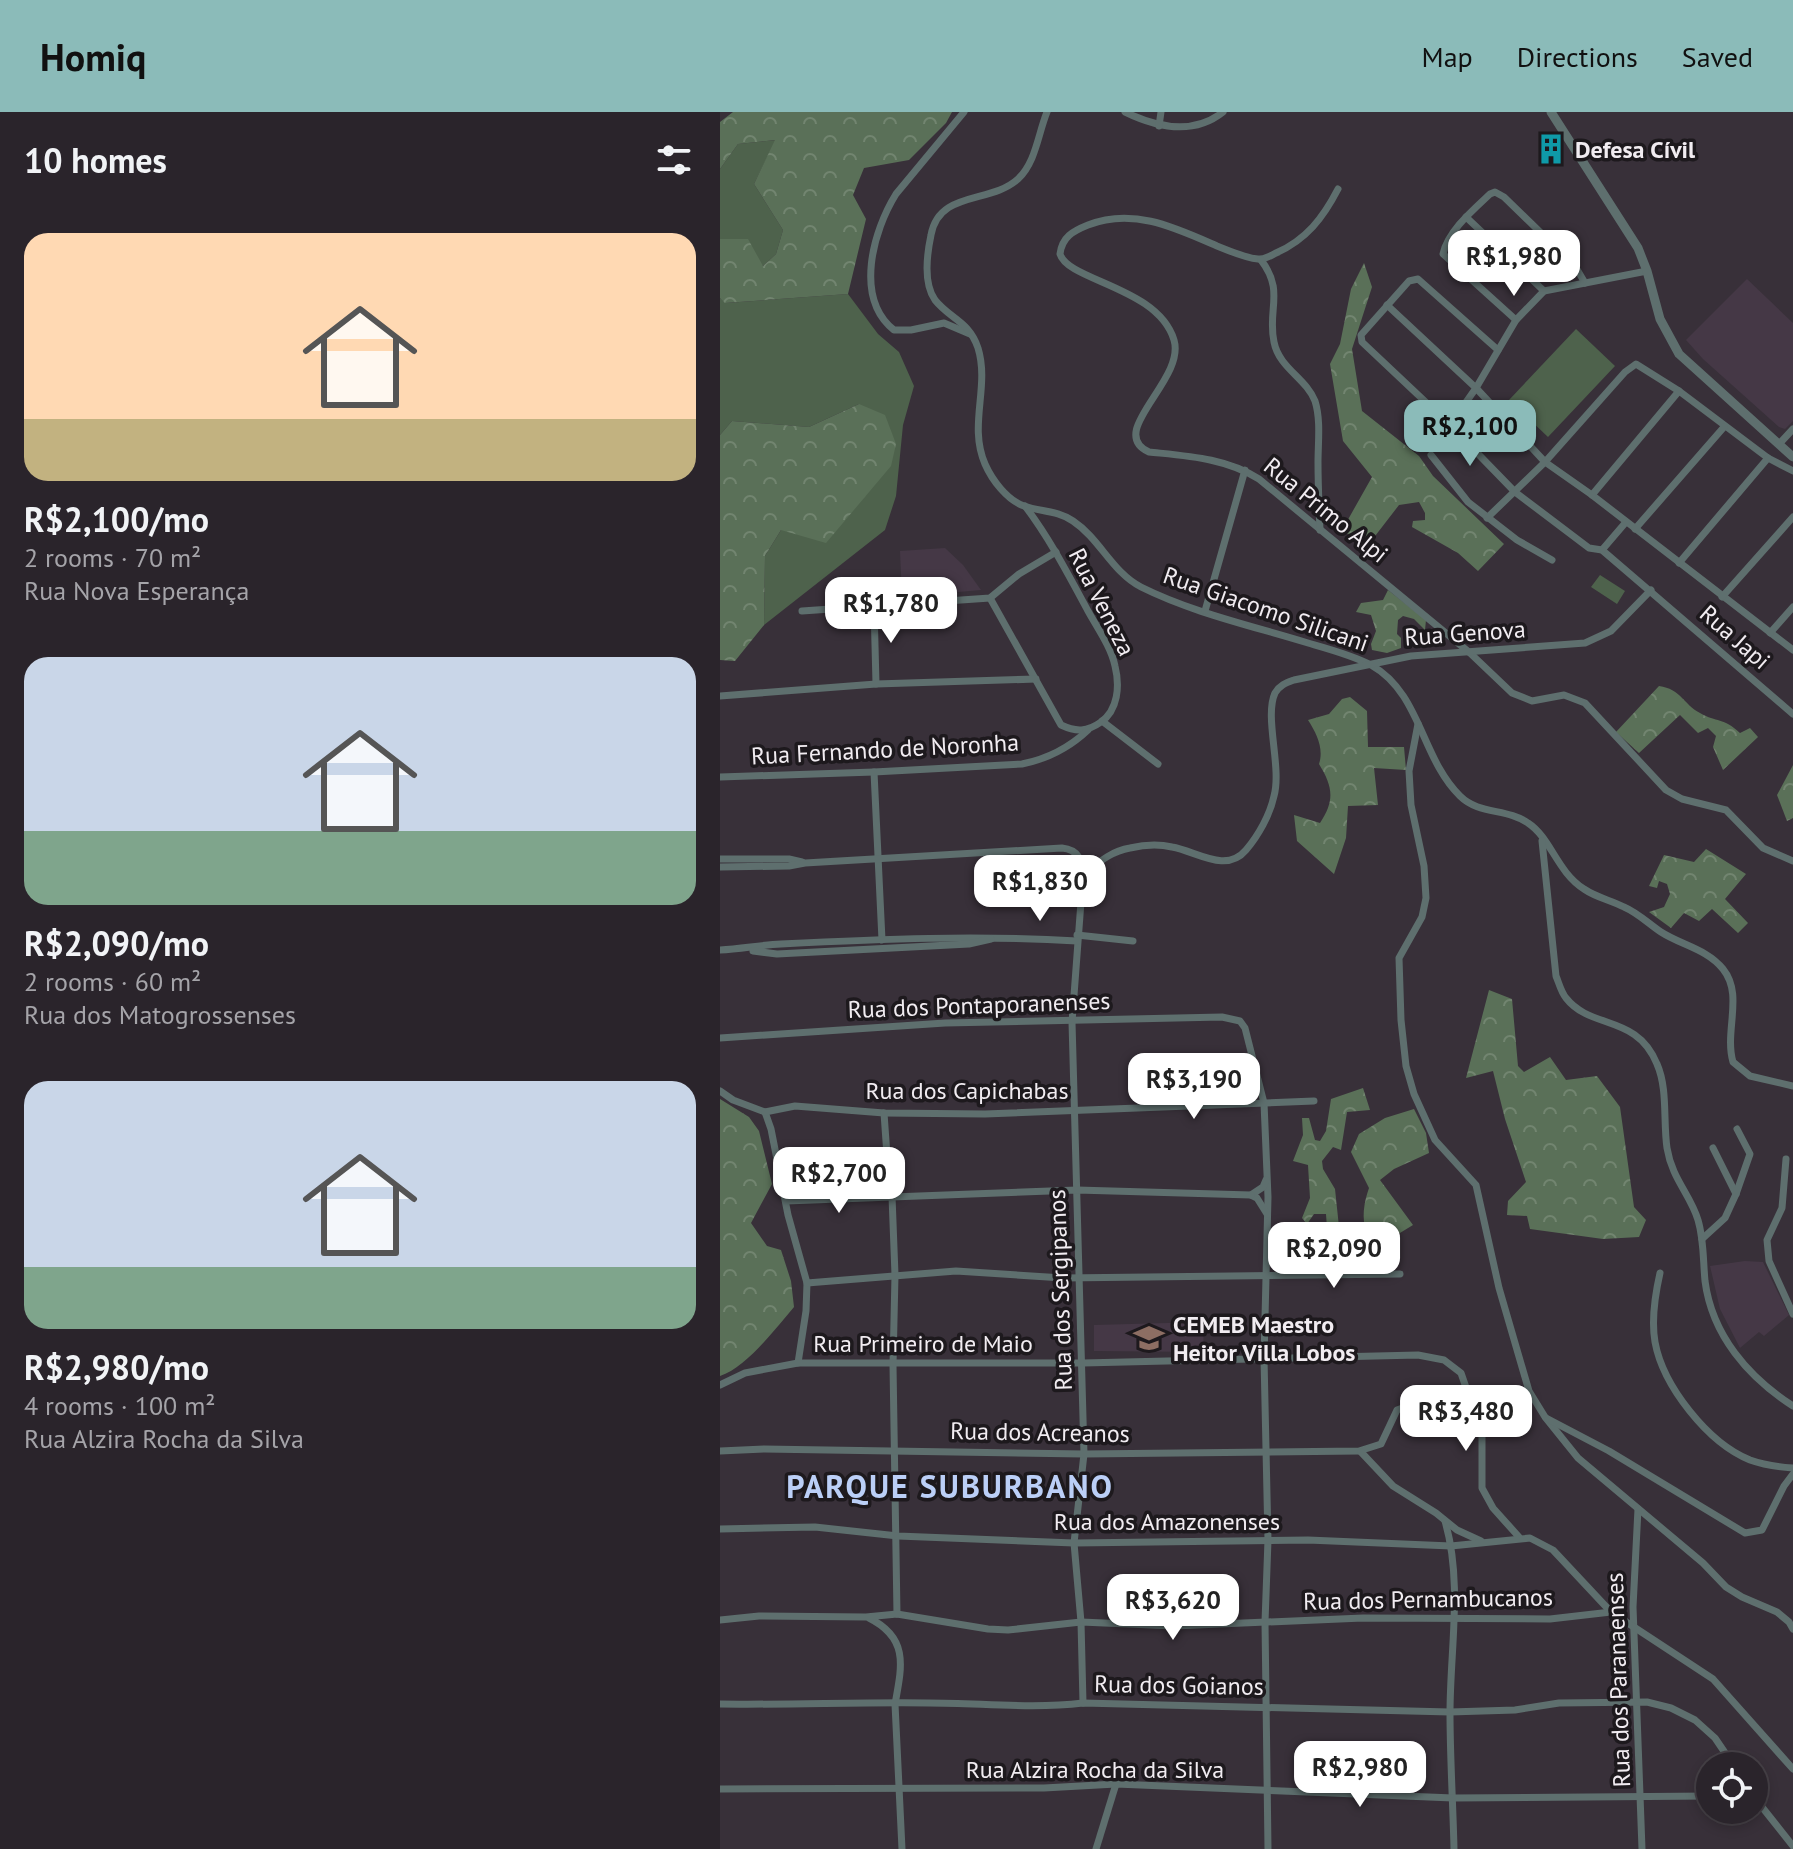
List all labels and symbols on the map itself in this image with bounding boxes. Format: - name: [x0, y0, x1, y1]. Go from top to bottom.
- building icon: Defesa Cívil: [1534, 132, 1568, 166]
- place label: Defesa Cívil: [1575, 134, 1696, 165]
- pin: R$1,980: [1440, 230, 1588, 298]
- pin: R$2,100: [1396, 400, 1544, 468]
- street label: Rua Primo Alpi: [1258, 450, 1394, 570]
- street label: Rua Veneza: [1062, 543, 1142, 661]
- street label: Rua Giacomo Silicani: [1159, 559, 1373, 659]
- pin: R$1,780: [817, 577, 965, 645]
- street label: Rua Japi: [1693, 598, 1777, 676]
- street label: Rua Genova: [1403, 613, 1527, 653]
- street label: Rua Fernando de Noronha: [750, 727, 1020, 771]
- pin: R$1,830: [966, 855, 1114, 923]
- street label: Rua dos Pontaporanenses: [847, 985, 1111, 1025]
- pin: R$3,190: [1120, 1053, 1268, 1121]
- street label: Rua dos Capichabas: [865, 1075, 1069, 1106]
- pin: R$2,700: [765, 1147, 913, 1215]
- street label: Rua dos Sergipanos: [1041, 1189, 1079, 1391]
- pin: R$2,090: [1260, 1222, 1408, 1290]
- place label: CEMEB Maestro Heitor Villa Lobos: [1173, 1309, 1355, 1368]
- school or university icon: CEMEB Maestro Heitor Villa Lobos: [1132, 1321, 1166, 1355]
- street label: Rua Primeiro de Maio: [813, 1328, 1033, 1359]
- pin: R$3,480: [1392, 1385, 1540, 1453]
- street label: Rua dos Acreanos: [950, 1415, 1130, 1449]
- district label: PARQUE SUBURBANO: [786, 1465, 1114, 1507]
- street label: Rua dos Amazonenses: [1054, 1506, 1280, 1537]
- street label: Rua dos Paranaenses: [1599, 1572, 1637, 1788]
- pin: R$3,620: [1099, 1574, 1247, 1642]
- street label: Rua dos Pernambucanos: [1303, 1581, 1553, 1617]
- street label: Rua dos Goianos: [1094, 1668, 1264, 1702]
- pin: R$2,980: [1286, 1741, 1434, 1809]
- street label: Rua Alzira Rocha da Silva: [966, 1754, 1224, 1785]

